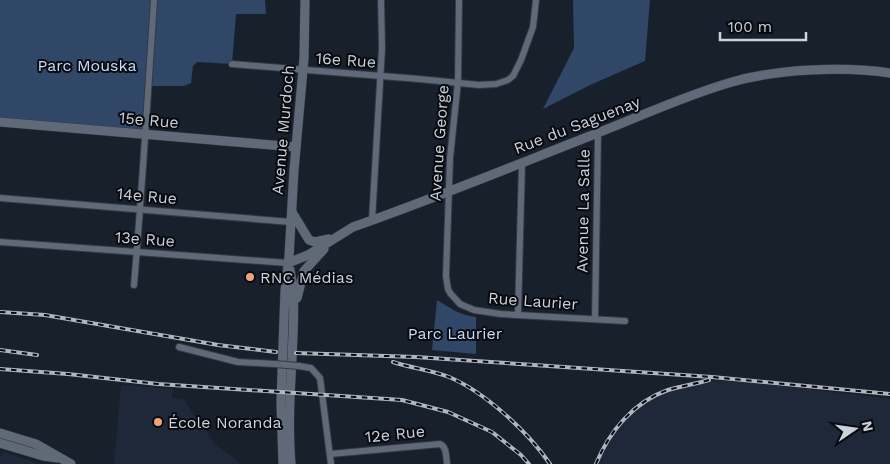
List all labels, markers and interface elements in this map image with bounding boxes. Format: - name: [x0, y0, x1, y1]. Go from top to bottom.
- scale bar: [720, 10, 806, 42]
- text: 100 m: [728, 18, 772, 36]
- street label: 16e Rue: [315, 48, 377, 72]
- park label: Parc Mouska: [38, 56, 136, 75]
- street label: Avenue Murdoch: [268, 64, 298, 196]
- street label: Avenue George: [425, 84, 453, 202]
- street label: Rue du Saguenay: [511, 92, 644, 158]
- street label: 15e Rue: [118, 108, 180, 132]
- street label: Avenue La Salle: [572, 149, 594, 273]
- street label: 14e Rue: [116, 184, 178, 208]
- street label: 13e Rue: [114, 227, 176, 251]
- place label: RNC Médias: [260, 268, 353, 287]
- marker: RNC Médias: [244, 271, 256, 283]
- street label: Rue Laurier: [487, 288, 579, 314]
- park label: Parc Laurier: [408, 324, 503, 343]
- north arrow: [830, 404, 880, 454]
- place label: École Noranda: [168, 413, 282, 432]
- marker: École Noranda: [152, 416, 164, 428]
- text: N: [859, 419, 877, 433]
- street label: 12e Rue: [364, 421, 426, 447]

